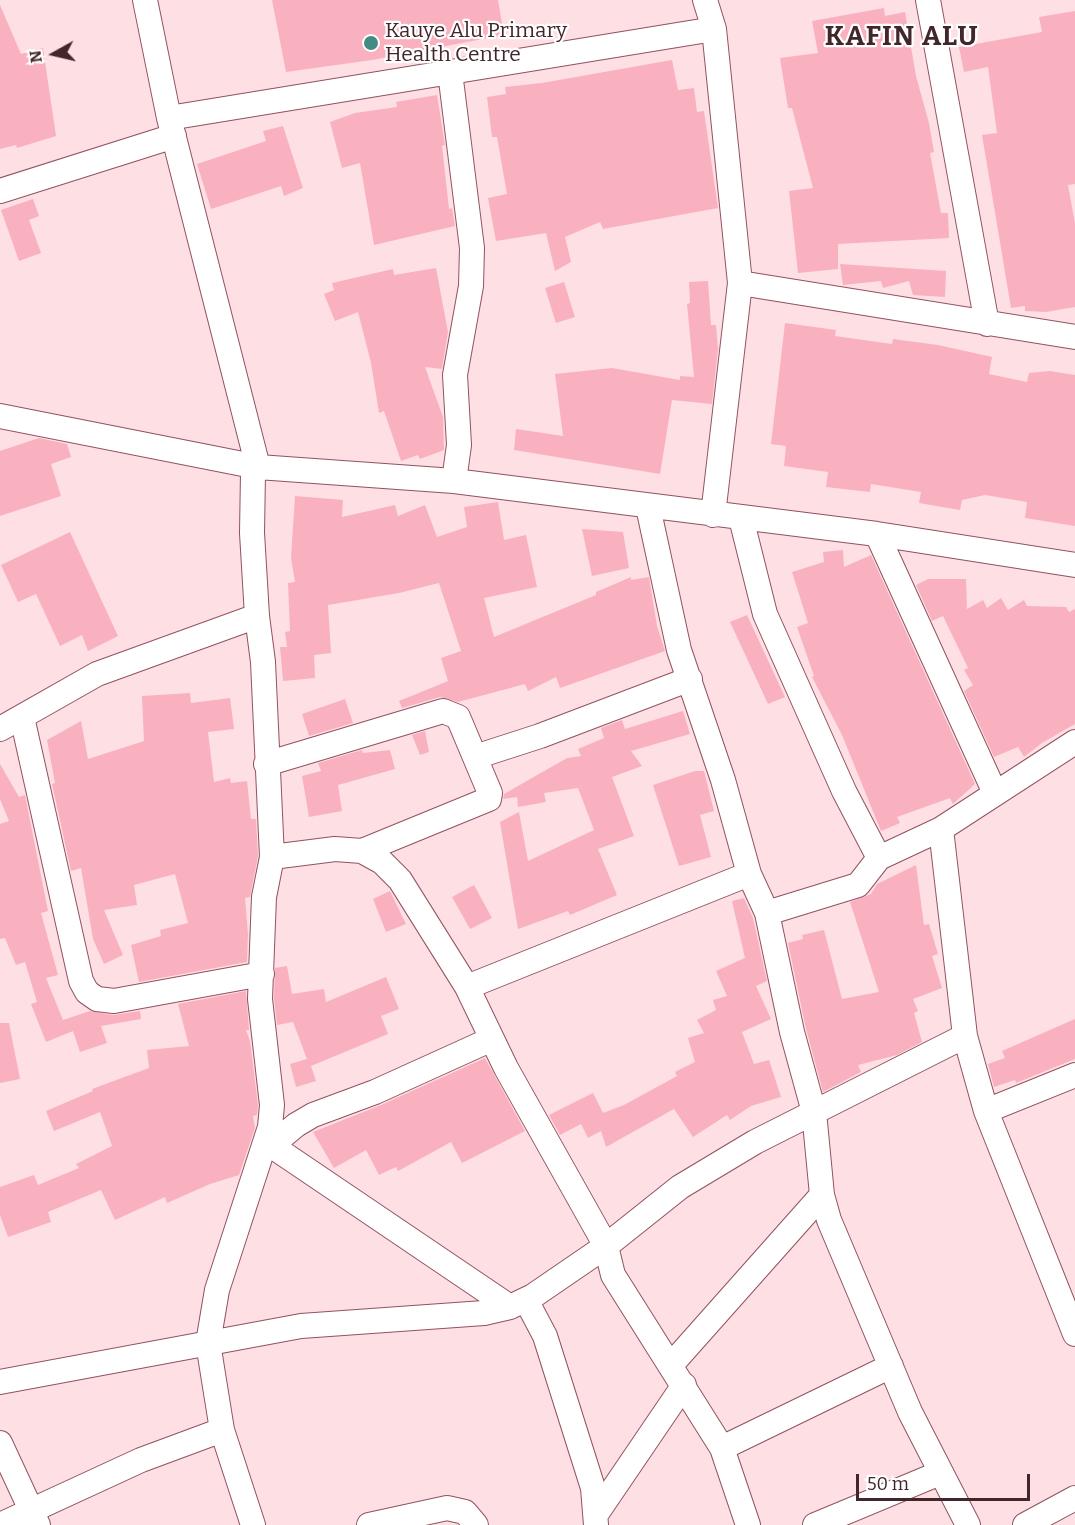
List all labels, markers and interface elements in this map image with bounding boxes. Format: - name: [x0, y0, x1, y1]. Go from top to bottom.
- place label: Kauye Alu Primary Health Centre: [385, 18, 567, 68]
- district label: KAFIN ALU: [825, 21, 979, 53]
- north arrow: [24, 24, 84, 84]
- marker: Kauye Alu Primary Health Centre: [362, 34, 380, 52]
- text: N: [25, 49, 46, 64]
- scale bar: [859, 1462, 1033, 1500]
- text: 50 m: [867, 1473, 909, 1495]

